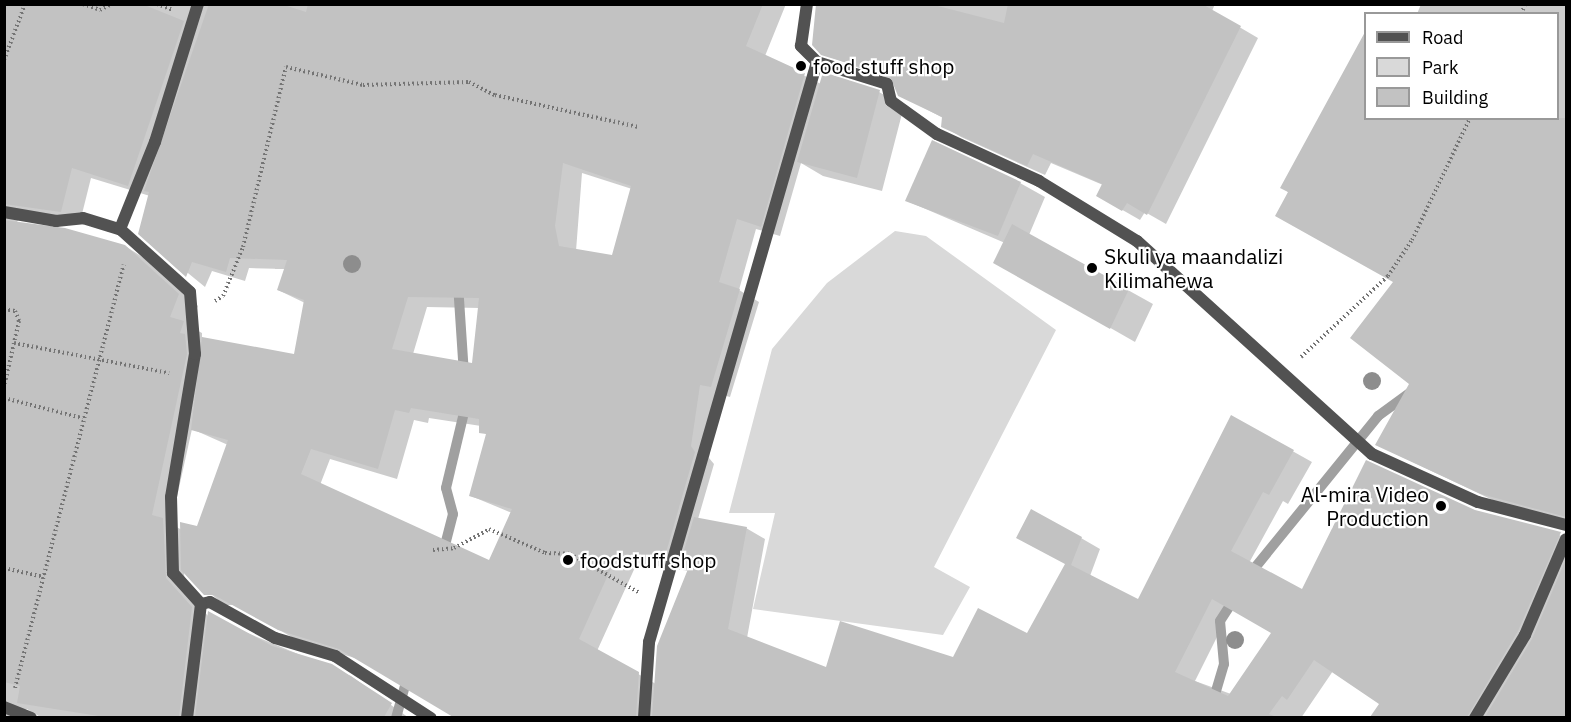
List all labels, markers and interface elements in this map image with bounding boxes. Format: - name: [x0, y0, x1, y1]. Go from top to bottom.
- legend: [1364, 12, 1559, 120]
- text: Road: [1422, 26, 1463, 49]
- place label: food stuff shop: [813, 53, 954, 79]
- text: Park: [1422, 56, 1458, 79]
- marker: food stuff shop: [794, 59, 808, 73]
- text: Building: [1422, 86, 1488, 109]
- place label: Skuli ya maandalizi Kilimahewa: [1104, 243, 1283, 293]
- marker: Skuli ya maandalizi Kilimahewa: [1085, 261, 1099, 275]
- place label: Al-mira Video Production: [1301, 481, 1429, 531]
- marker: Al-mira Video Production: [1434, 499, 1448, 513]
- place label: foodstuff shop: [580, 547, 716, 573]
- marker: foodstuff shop: [561, 553, 575, 567]

